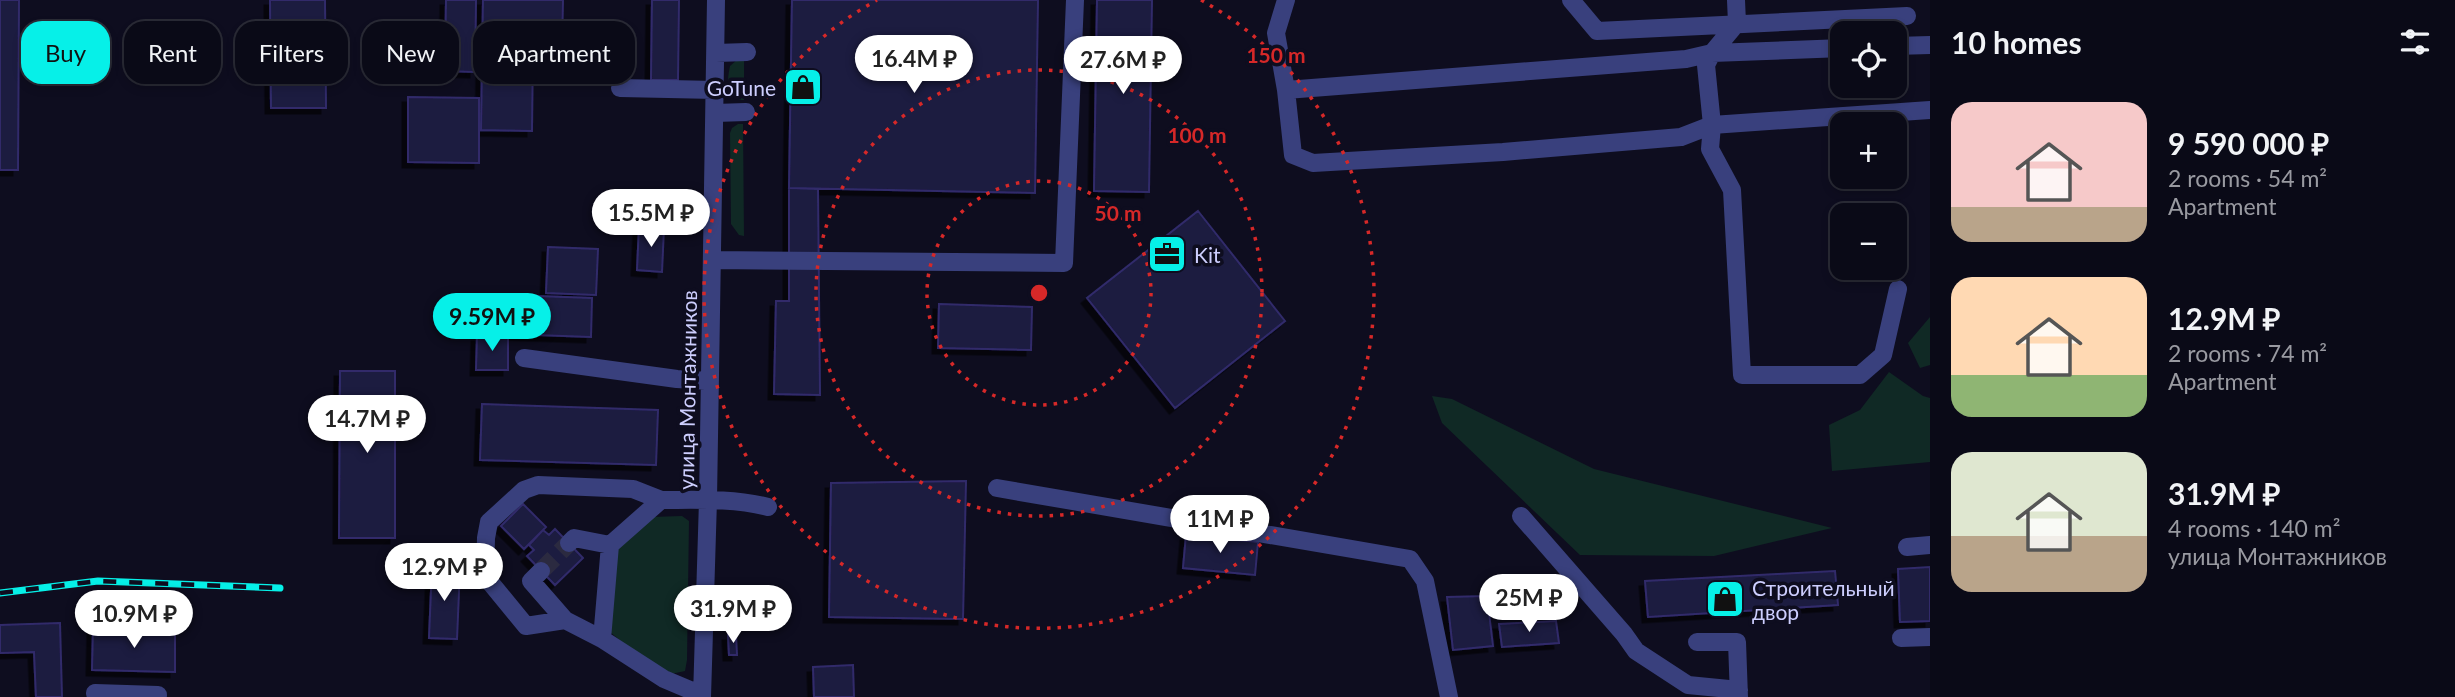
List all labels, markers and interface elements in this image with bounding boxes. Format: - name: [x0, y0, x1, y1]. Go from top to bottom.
- chip: Buy: [21, 21, 110, 84]
- chip: Rent: [124, 21, 221, 84]
- chip: Filters: [235, 21, 348, 84]
- chip: New: [362, 21, 459, 84]
- chip: Apartment: [473, 21, 635, 84]
- map controls: [1830, 21, 1907, 280]
- button: locate: [1830, 21, 1907, 98]
- icon: filters: [2396, 23, 2434, 61]
- text: 10 homes: [1951, 24, 2082, 60]
- pin: 16.4M ₽: [849, 36, 979, 95]
- pin: 27.6M ₽: [1058, 36, 1188, 96]
- text: 150 m: [1246, 42, 1306, 67]
- text: 16.4M ₽: [871, 44, 957, 72]
- text: 27.6M ₽: [1080, 45, 1166, 73]
- shop icon: GoTune: [782, 66, 824, 108]
- place label: GoTune: [707, 75, 776, 100]
- button: +: [1830, 112, 1907, 189]
- text: 100 m: [1167, 122, 1227, 147]
- text: 9 590 000 ₽: [2168, 125, 2329, 161]
- icon: home: [2007, 130, 2091, 214]
- text: 2 rooms · 54 m²: [2168, 164, 2327, 192]
- pin: 15.5M ₽: [586, 190, 716, 249]
- text: Apartment: [2168, 192, 2276, 220]
- text: 15.5M ₽: [608, 198, 694, 226]
- text: 50 m: [1094, 200, 1142, 225]
- button: −: [1830, 203, 1907, 280]
- office icon: Kit: [1146, 233, 1188, 275]
- place label: Kit: [1194, 242, 1221, 267]
- centre of rings: [1027, 281, 1051, 305]
- street label: улица Монтажников: [673, 290, 701, 490]
- pin: 9.59M ₽: [427, 294, 557, 353]
- text: 12.9M ₽: [2168, 300, 2280, 336]
- text: 9.59M ₽: [449, 302, 535, 330]
- icon: home: [2007, 305, 2091, 389]
- text: 2 rooms · 74 m²: [2168, 339, 2327, 367]
- text: Apartment: [2168, 367, 2276, 395]
- pin: 14.7M ₽: [302, 396, 432, 455]
- text: 14.7M ₽: [324, 404, 410, 432]
- text: 31.9M ₽: [2168, 475, 2280, 511]
- icon: home: [2007, 480, 2091, 564]
- pin: 11M ₽: [1171, 496, 1269, 555]
- text: 11M ₽: [1186, 504, 1254, 532]
- text: 4 rooms · 140 m²: [2168, 514, 2340, 542]
- text: улица Монтажников: [2168, 542, 2387, 570]
- pin: 12.9M ₽: [379, 544, 509, 603]
- text: 12.9M ₽: [401, 552, 487, 580]
- pin: 25M ₽: [1480, 574, 1578, 634]
- place label: Строительный двор: [1752, 575, 1895, 624]
- shop icon: Строительный двор: [1704, 578, 1746, 620]
- text: 25M ₽: [1495, 583, 1563, 611]
- pin: 31.9M ₽: [668, 586, 798, 645]
- pin: 10.9M ₽: [69, 590, 199, 650]
- text: 31.9M ₽: [690, 594, 776, 622]
- text: 10.9M ₽: [91, 599, 177, 627]

